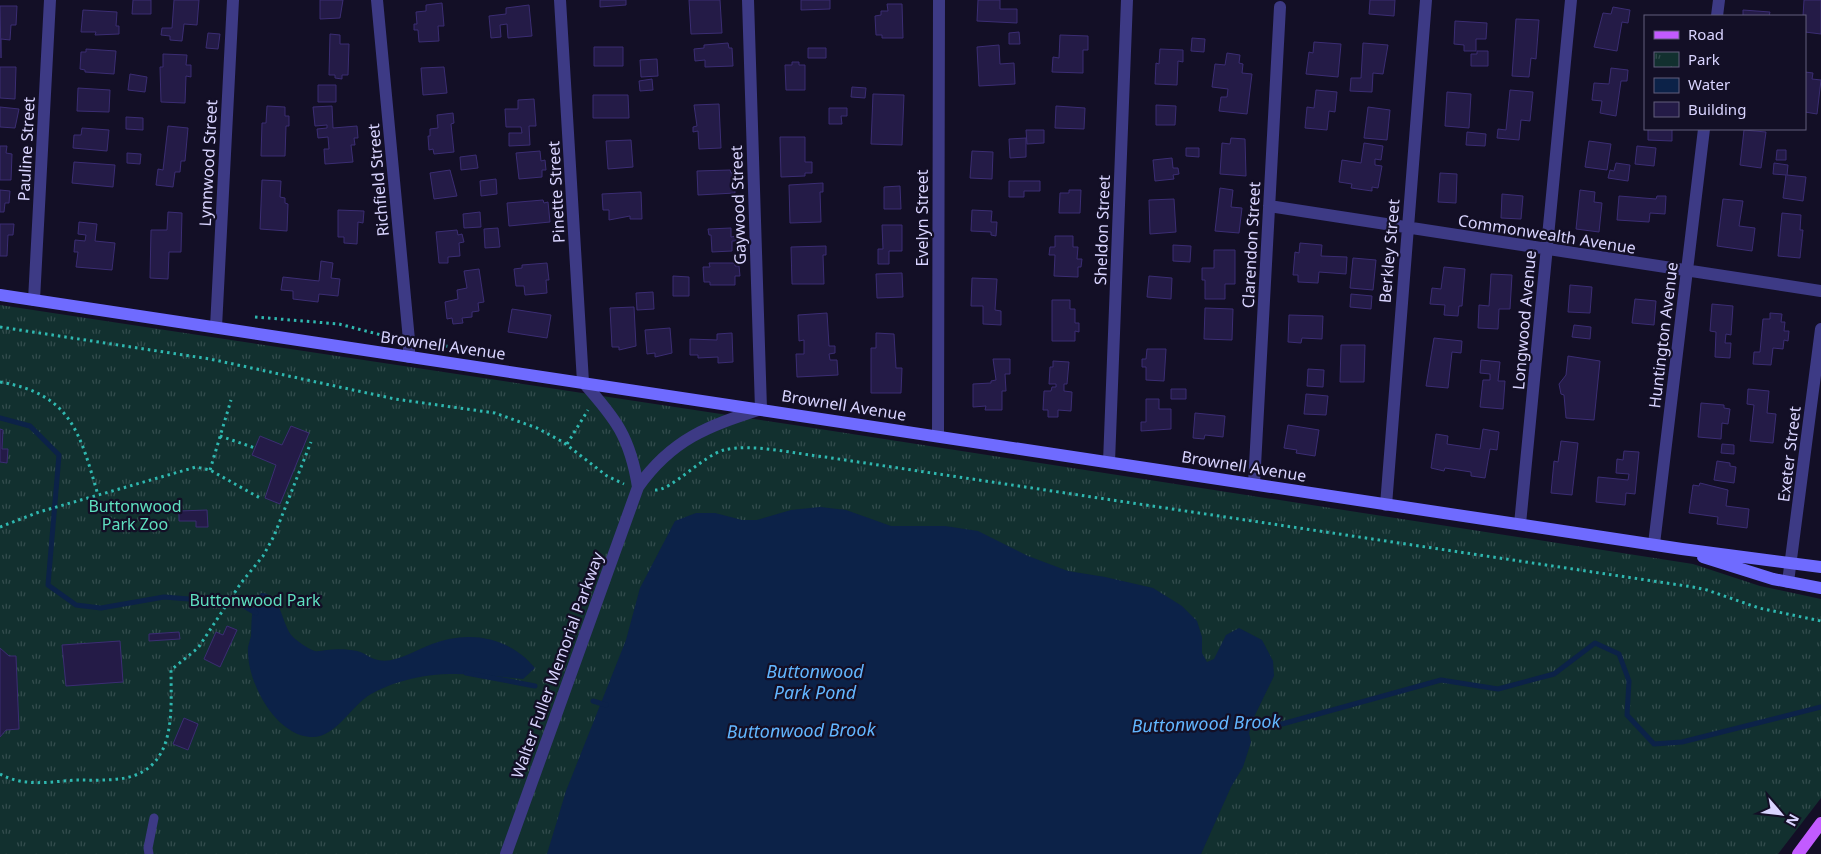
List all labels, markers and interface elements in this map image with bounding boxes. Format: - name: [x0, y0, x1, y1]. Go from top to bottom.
- legend: [1644, 15, 1806, 130]
- text: Road: [1688, 24, 1724, 44]
- text: Park: [1688, 49, 1720, 69]
- text: Water: [1688, 74, 1730, 94]
- street label: Pauline Street: [12, 96, 40, 202]
- street label: Lynnwood Street: [194, 99, 222, 227]
- text: Building: [1688, 99, 1746, 119]
- street label: Richfield Street: [362, 122, 394, 237]
- street label: Pinette Street: [542, 140, 570, 244]
- street label: Gaywood Street: [725, 145, 751, 265]
- street label: Evelyn Street: [911, 169, 933, 267]
- street label: Sheldon Street: [1089, 174, 1115, 285]
- street label: Clarendon Street: [1237, 181, 1265, 309]
- street label: Berkley Street: [1373, 198, 1405, 304]
- street label: Commonwealth Avenue: [1456, 209, 1638, 259]
- street label: Longwood Avenue: [1507, 249, 1541, 391]
- street label: Huntington Avenue: [1643, 261, 1683, 409]
- street label: Brownell Avenue: [379, 325, 507, 365]
- street label: Brownell Avenue: [780, 384, 908, 426]
- street label: Exeter Street: [1772, 405, 1806, 503]
- street label: Brownell Avenue: [1180, 445, 1308, 487]
- park label: Buttonwood Park Zoo: [88, 495, 182, 535]
- street label: Walter Fuller Memorial Parkway: [506, 548, 609, 781]
- park label: Buttonwood Park: [189, 589, 321, 611]
- water label: Buttonwood Park Pond: [766, 659, 864, 704]
- water label: Buttonwood Brook: [1131, 708, 1282, 738]
- water label: Buttonwood Brook: [726, 717, 877, 743]
- north arrow: [1756, 789, 1806, 839]
- text: N: [1782, 811, 1804, 830]

